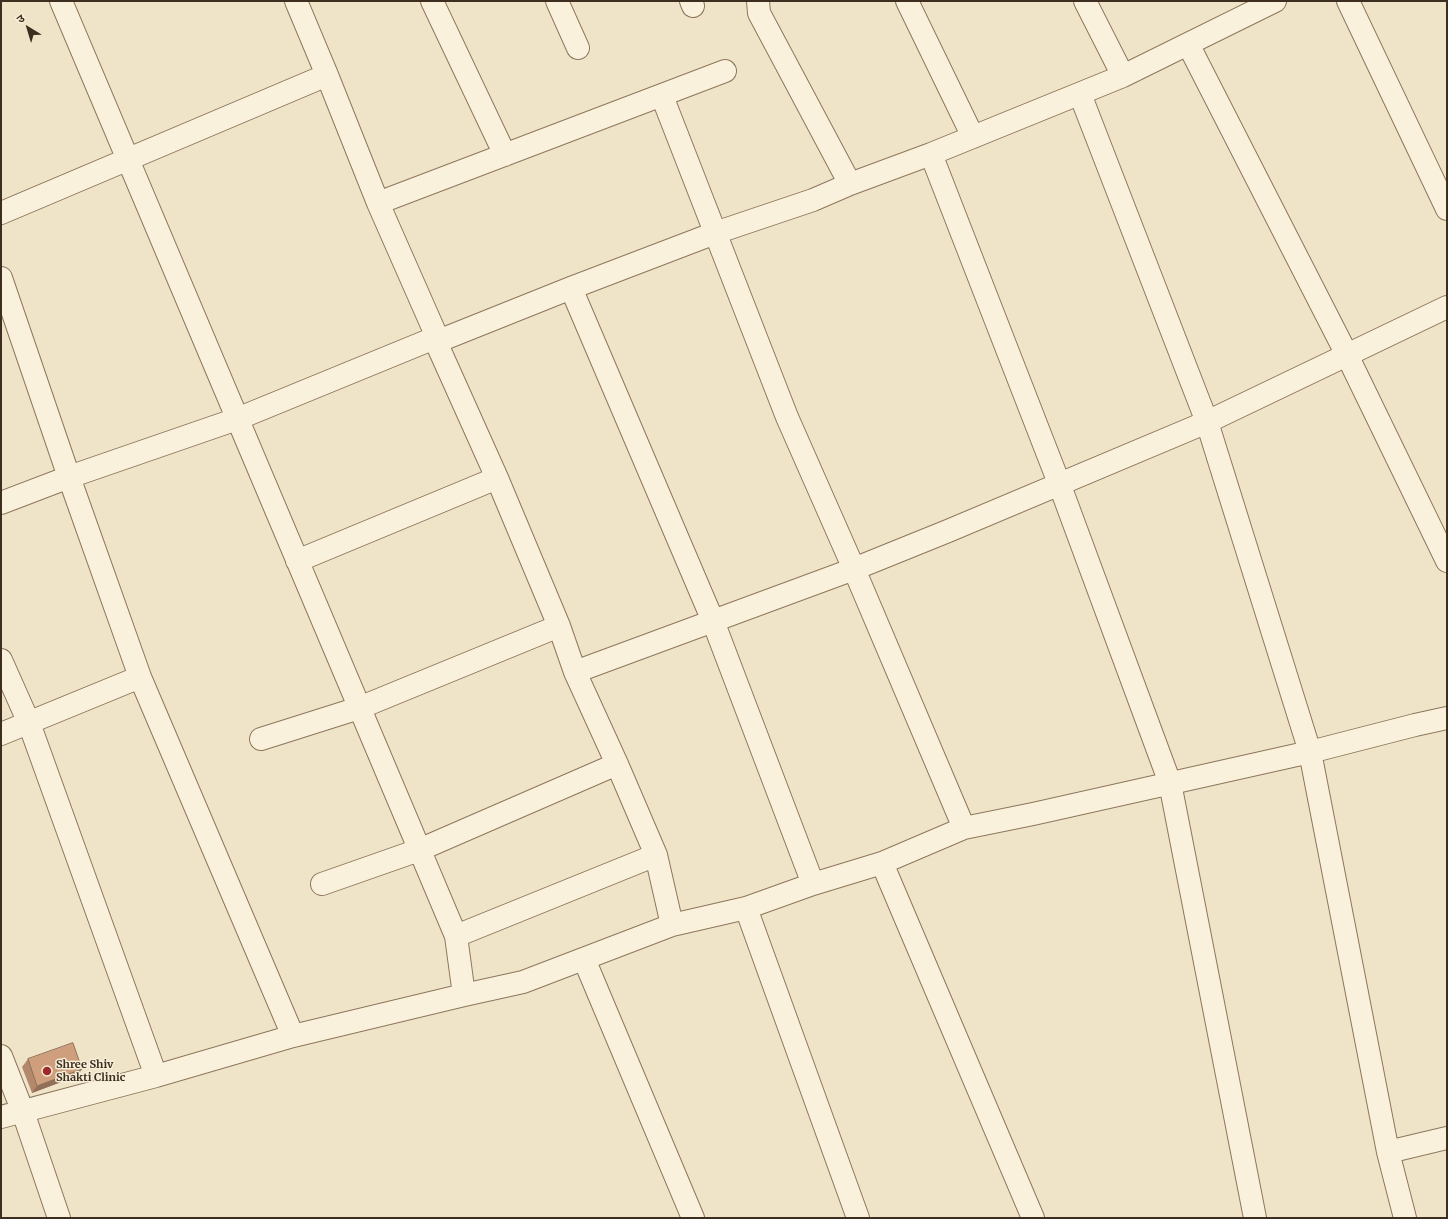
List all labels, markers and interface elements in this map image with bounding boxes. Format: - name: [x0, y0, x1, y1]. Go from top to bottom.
- north arrow: [8, 8, 48, 48]
- text: उ: [14, 11, 27, 26]
- place label: Shree Shiv Shakti Clinic: [56, 1058, 125, 1084]
- marker: Shree Shiv Shakti Clinic: [41, 1065, 53, 1077]

